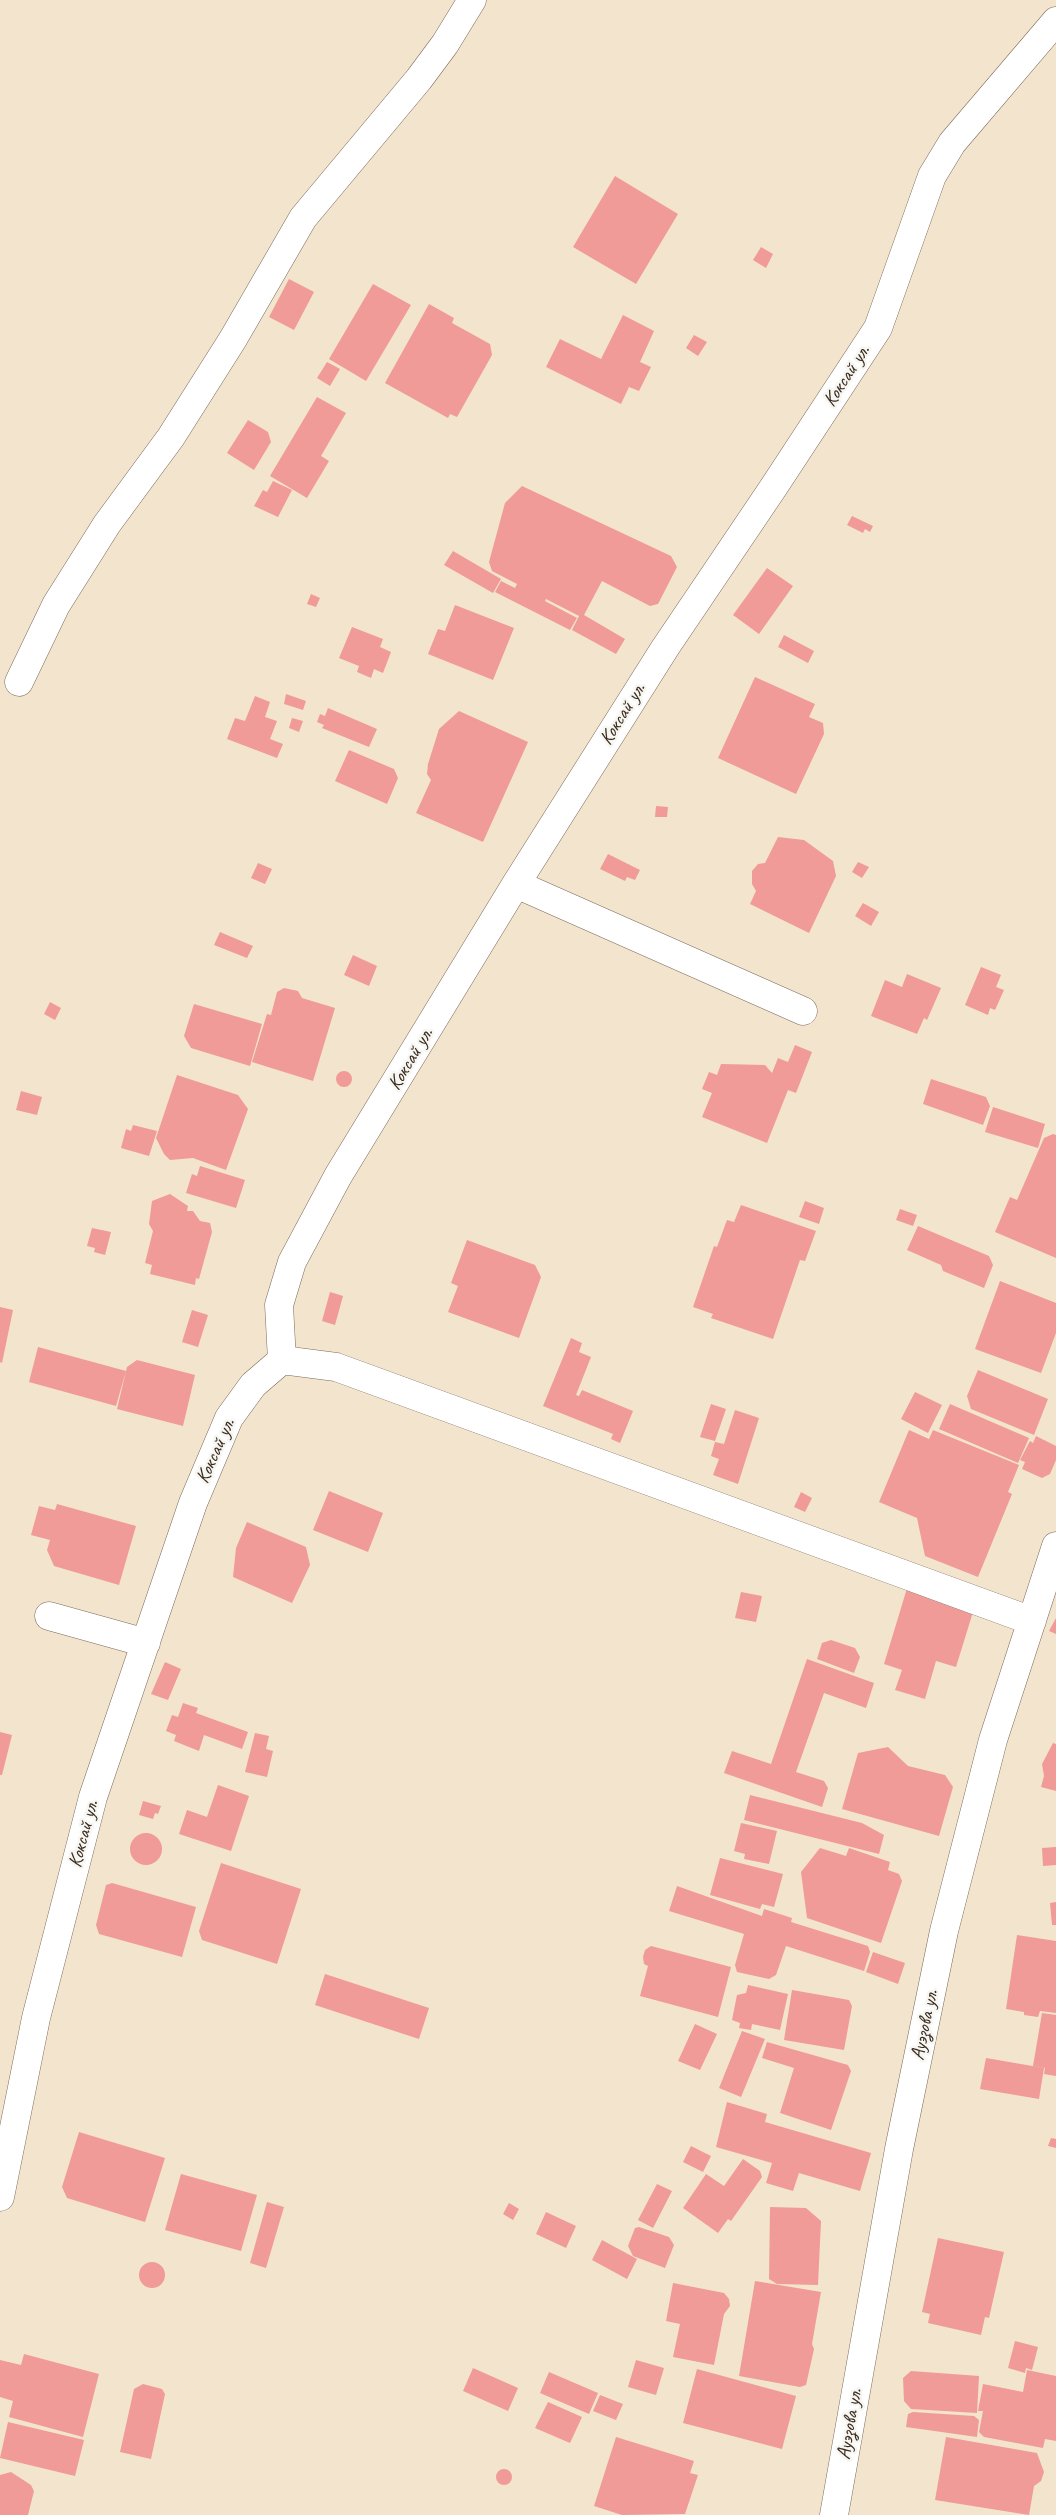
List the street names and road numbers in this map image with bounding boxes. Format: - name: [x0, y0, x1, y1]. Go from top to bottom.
- street label: Коксай ул.: [818, 341, 876, 411]
- street label: Коксай ул.: [595, 679, 651, 749]
- street label: Коксай ул.: [383, 1023, 439, 1095]
- street label: Коксай ул.: [191, 1415, 241, 1487]
- street label: Коксай ул.: [64, 1798, 104, 1870]
- street label: Ауэзова ул.: [906, 1987, 944, 2063]
- street label: Ауэзова ул.: [832, 2387, 868, 2461]

